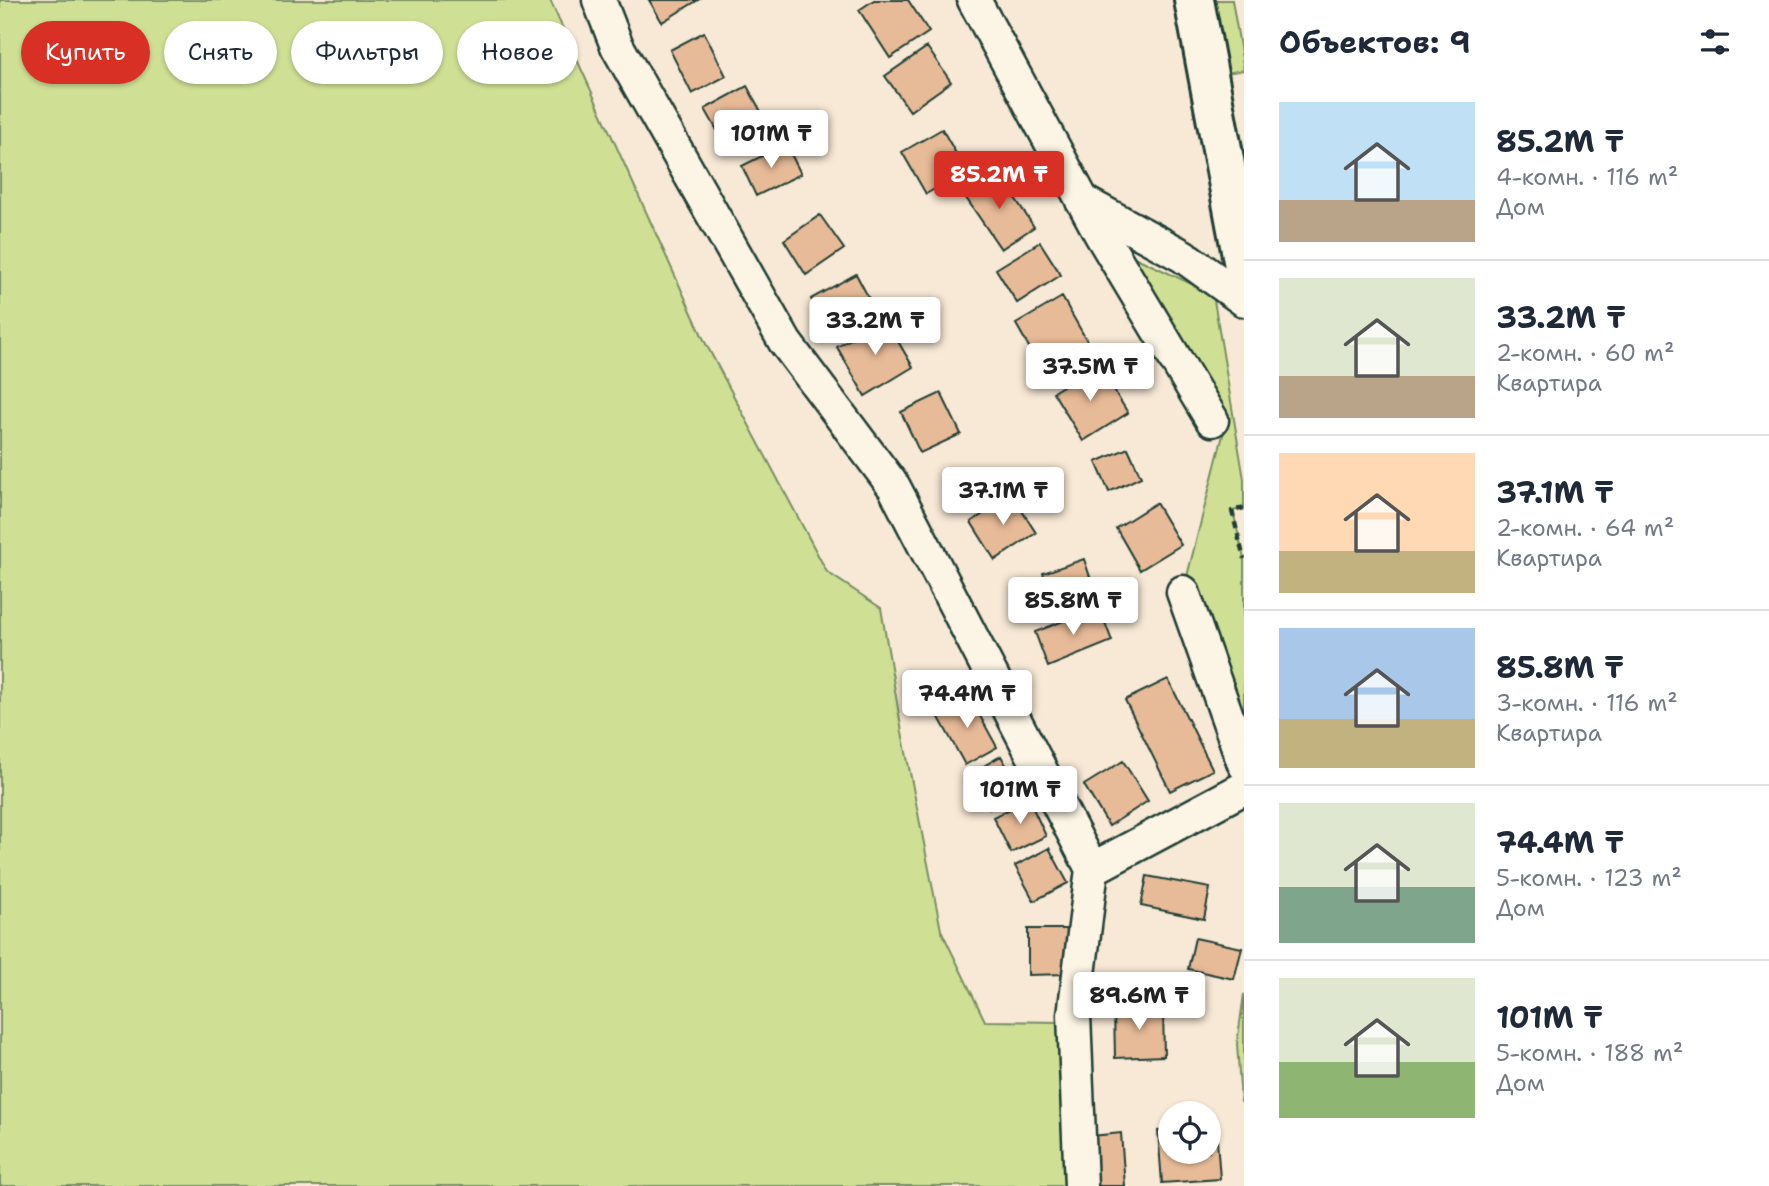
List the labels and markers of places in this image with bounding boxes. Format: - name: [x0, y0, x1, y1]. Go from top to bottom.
- pin: 101M ₸: [714, 110, 828, 170]
- pin: 85.2M ₸: [934, 152, 1064, 211]
- pin: 33.2M ₸: [810, 298, 940, 357]
- pin: 37.5M ₸: [1025, 344, 1155, 403]
- pin: 37.1M ₸: [938, 468, 1068, 527]
- pin: 85.8M ₸: [1008, 578, 1138, 637]
- pin: 74.4M ₸: [902, 670, 1032, 730]
- pin: 101M ₸: [963, 766, 1077, 826]
- pin: 89.6M ₸: [1074, 972, 1204, 1032]

